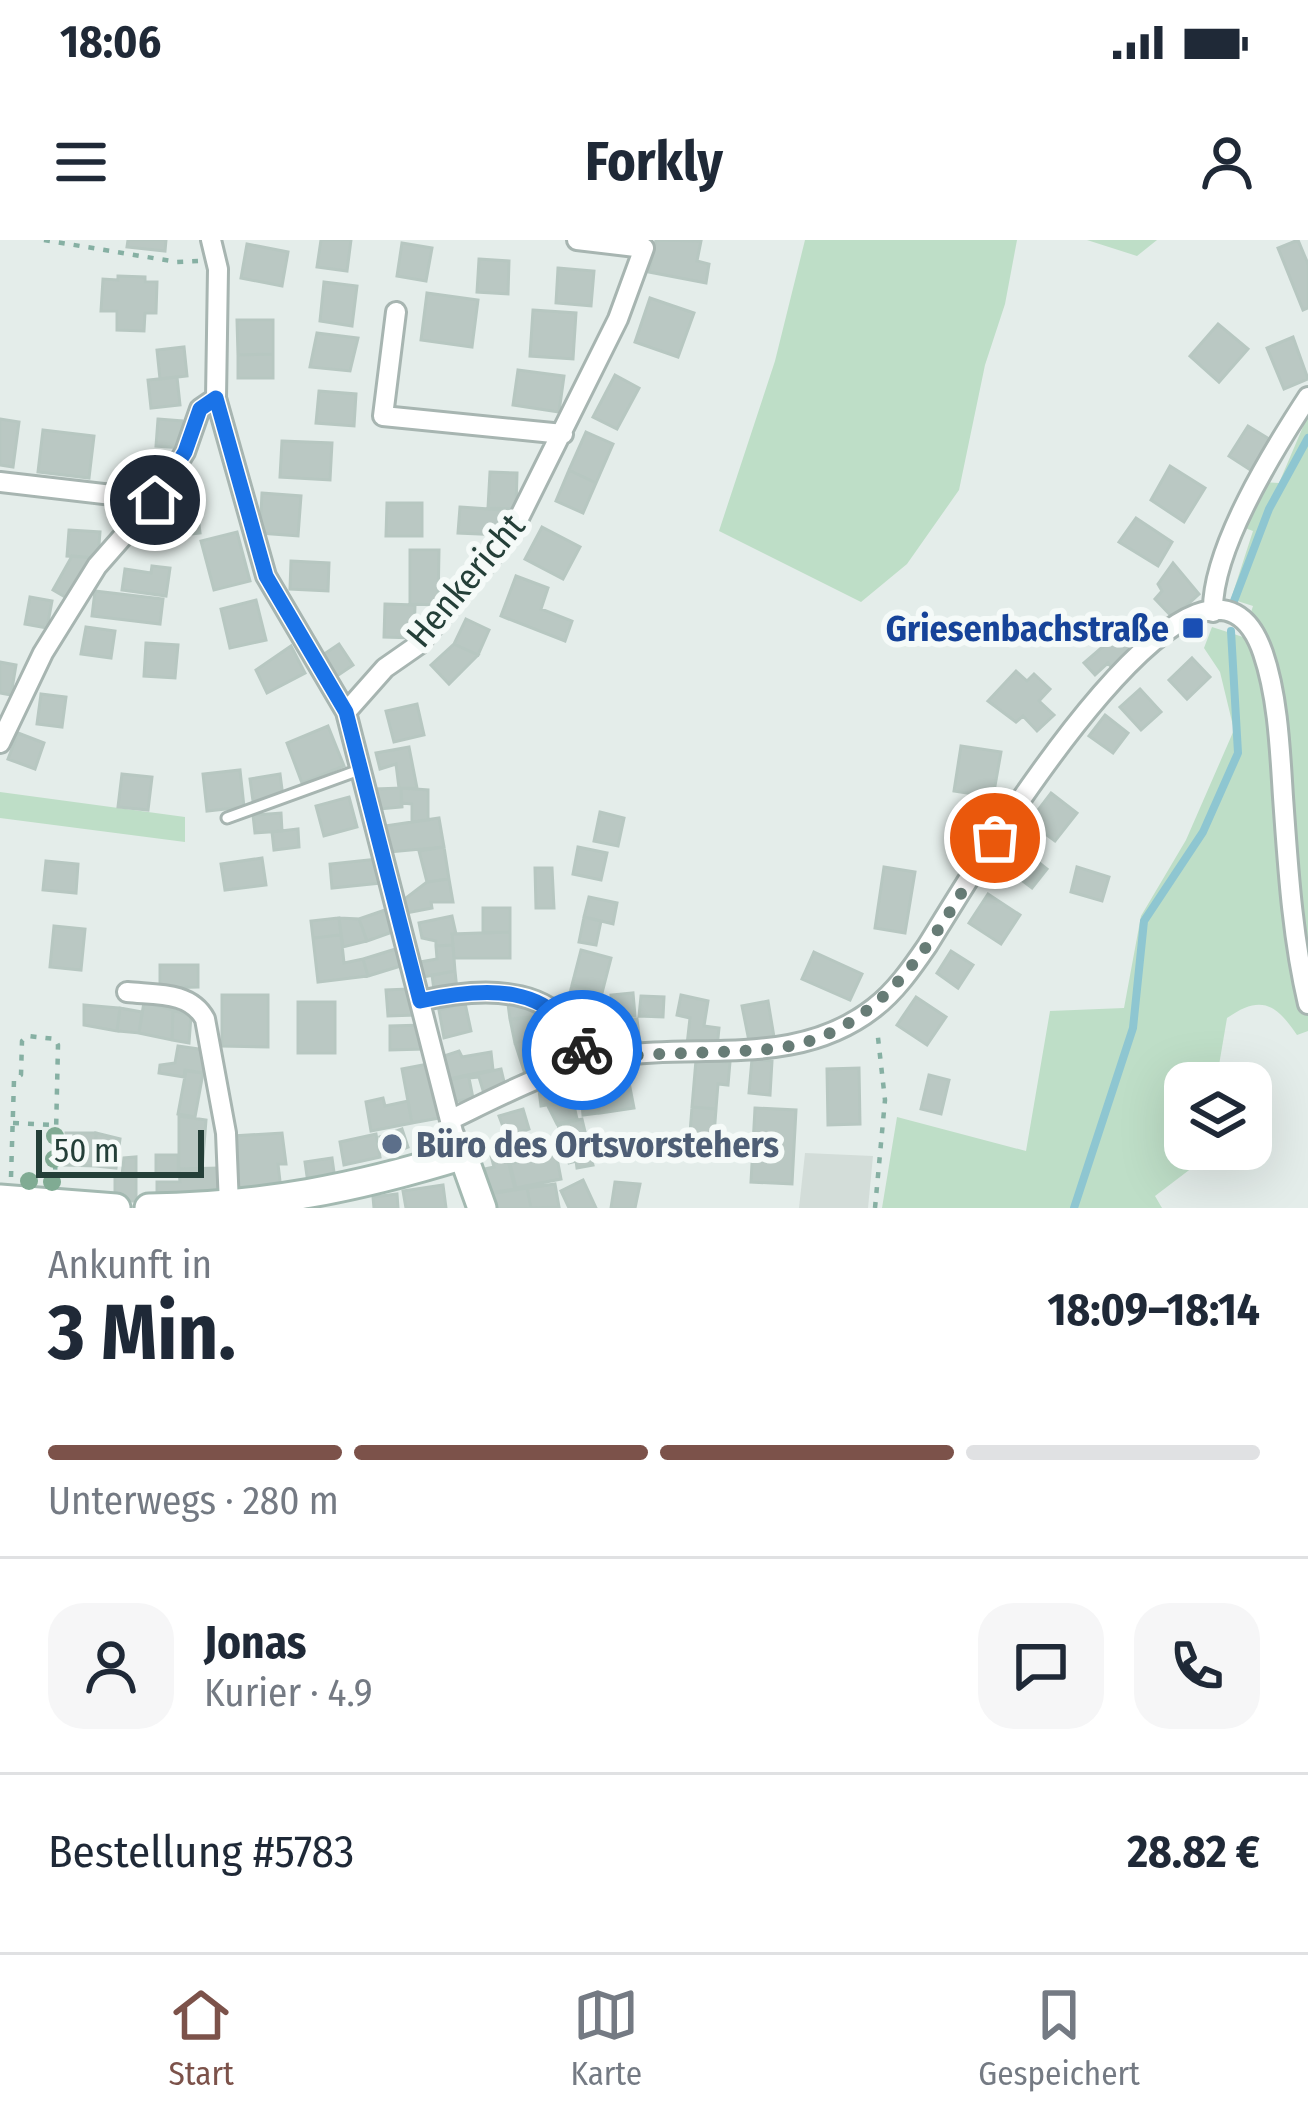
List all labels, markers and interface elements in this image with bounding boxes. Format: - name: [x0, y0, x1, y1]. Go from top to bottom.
- text: 18:06: [60, 15, 161, 69]
- icon: menu: [48, 129, 114, 195]
- icon: person: [1194, 129, 1260, 195]
- text: Forkly: [585, 130, 723, 194]
- pin: [104, 449, 206, 551]
- icon: home: [122, 467, 188, 533]
- street label: Henkericht: [397, 505, 534, 656]
- place label: Griesenbachstraße: [886, 607, 1169, 651]
- marker: Griesenbachstraße: [1180, 615, 1206, 641]
- pin: [944, 787, 1046, 889]
- icon: bag: [962, 805, 1028, 871]
- courier: [522, 990, 642, 1110]
- icon: bike: [549, 1017, 615, 1083]
- map controls: [1164, 1062, 1272, 1170]
- button: layers: [1164, 1062, 1272, 1170]
- place label: Büro des Ortsvorstehers: [416, 1123, 779, 1167]
- scale bar: [36, 1124, 204, 1177]
- text: 50 m: [54, 1131, 119, 1171]
- marker: Büro des Ortsvorstehers: [379, 1131, 405, 1157]
- text: Ankunft in: [48, 1242, 212, 1288]
- text: 18:09–18:14: [1047, 1283, 1260, 1337]
- text: 3 Min.: [48, 1286, 236, 1380]
- text: Unterwegs · 280 m: [48, 1478, 339, 1524]
- button: person: [48, 1603, 174, 1729]
- button: chat: [978, 1603, 1104, 1729]
- button: phone: [1134, 1603, 1260, 1729]
- text: Jonas: [204, 1616, 307, 1670]
- text: Kurier · 4.9: [204, 1670, 373, 1716]
- text: Bestellung #5783: [48, 1825, 354, 1879]
- text: 28.82 €: [1127, 1825, 1260, 1879]
- tab: Start: [168, 1982, 234, 2094]
- tab: Karte: [570, 1982, 642, 2094]
- tab: Gespeichert: [978, 1982, 1140, 2094]

